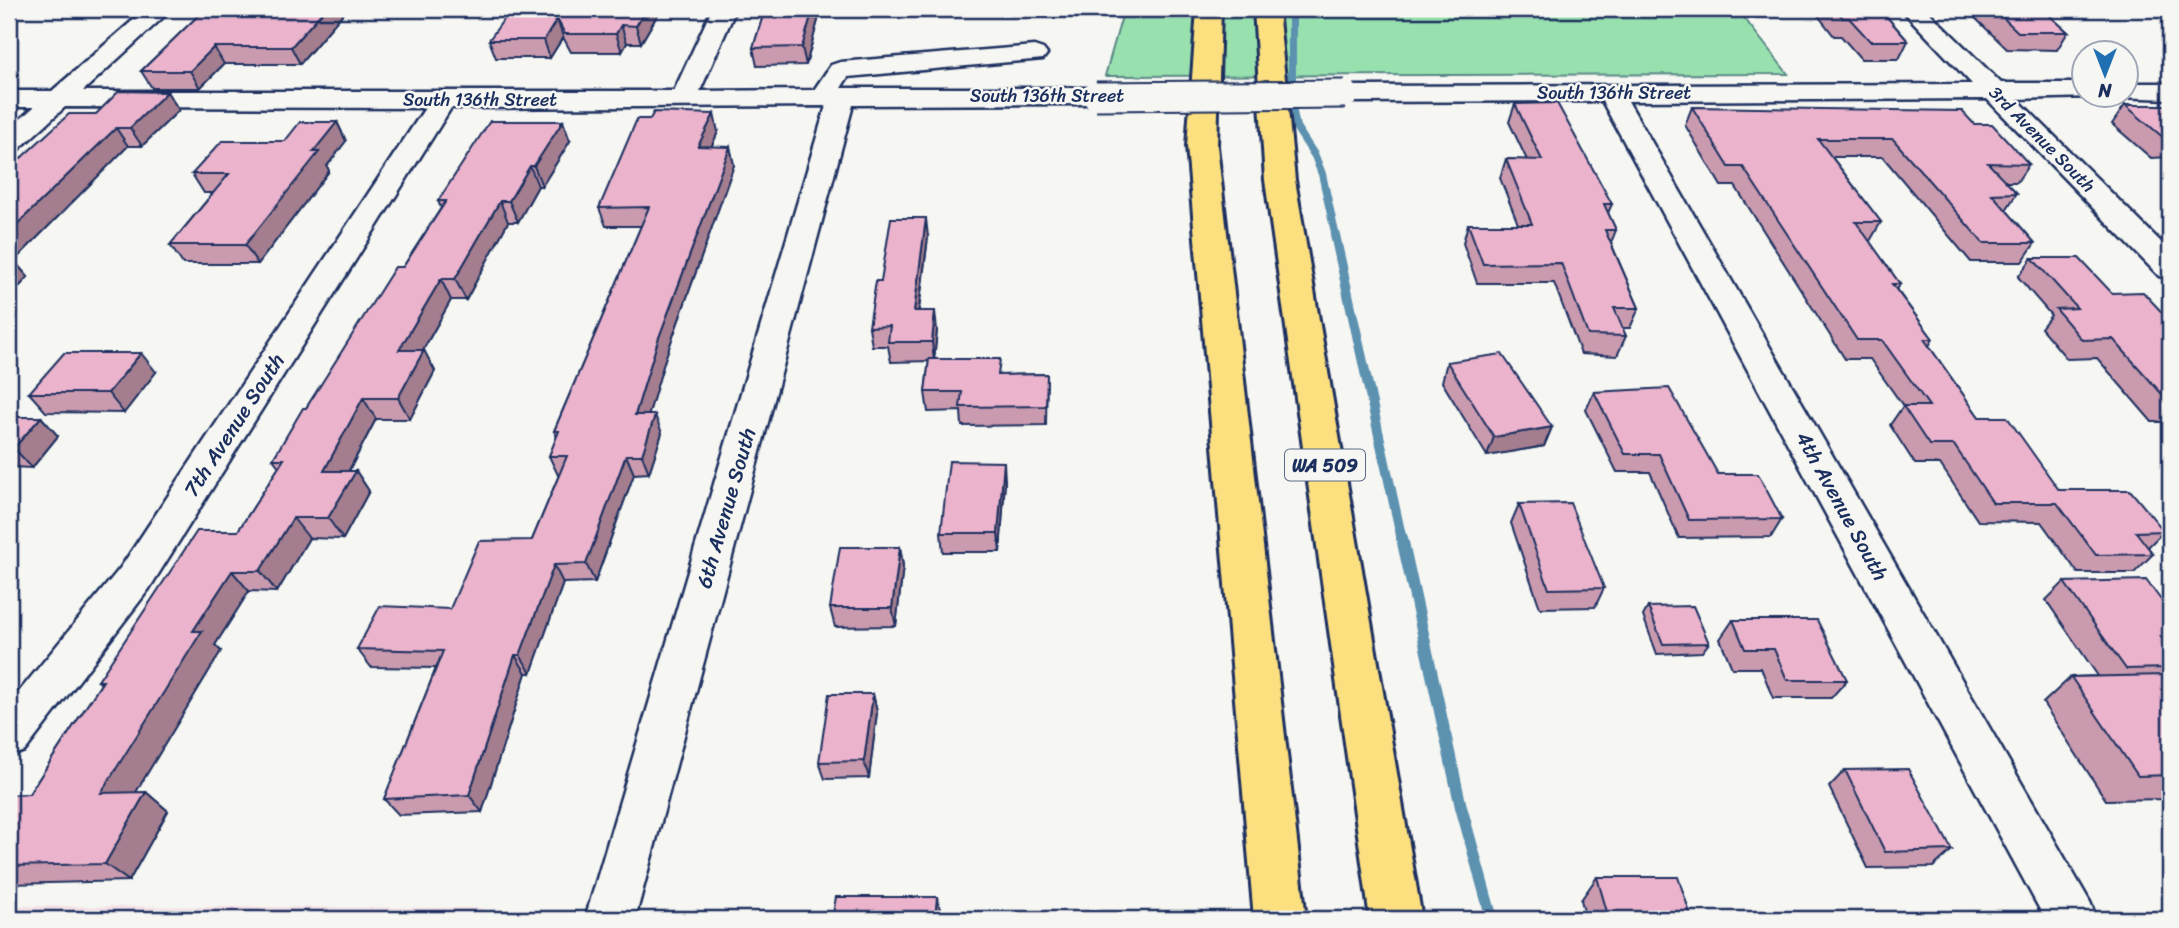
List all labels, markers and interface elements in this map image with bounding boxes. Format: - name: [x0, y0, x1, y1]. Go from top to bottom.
- north arrow: [2070, 38, 2140, 108]
- text: N: [2098, 74, 2113, 107]
- street label: South 136th Street: [1537, 77, 1691, 109]
- street label: 3rd Avenue South: [1981, 78, 2103, 200]
- street label: South 136th Street: [970, 80, 1124, 112]
- street label: South 136th Street: [403, 84, 557, 116]
- street label: 7th Avenue South: [173, 345, 295, 505]
- street label: 6th Avenue South: [685, 423, 767, 593]
- street label: 4th Avenue South: [1785, 424, 1899, 588]
- road number: WA 509: [1285, 450, 1365, 480]

